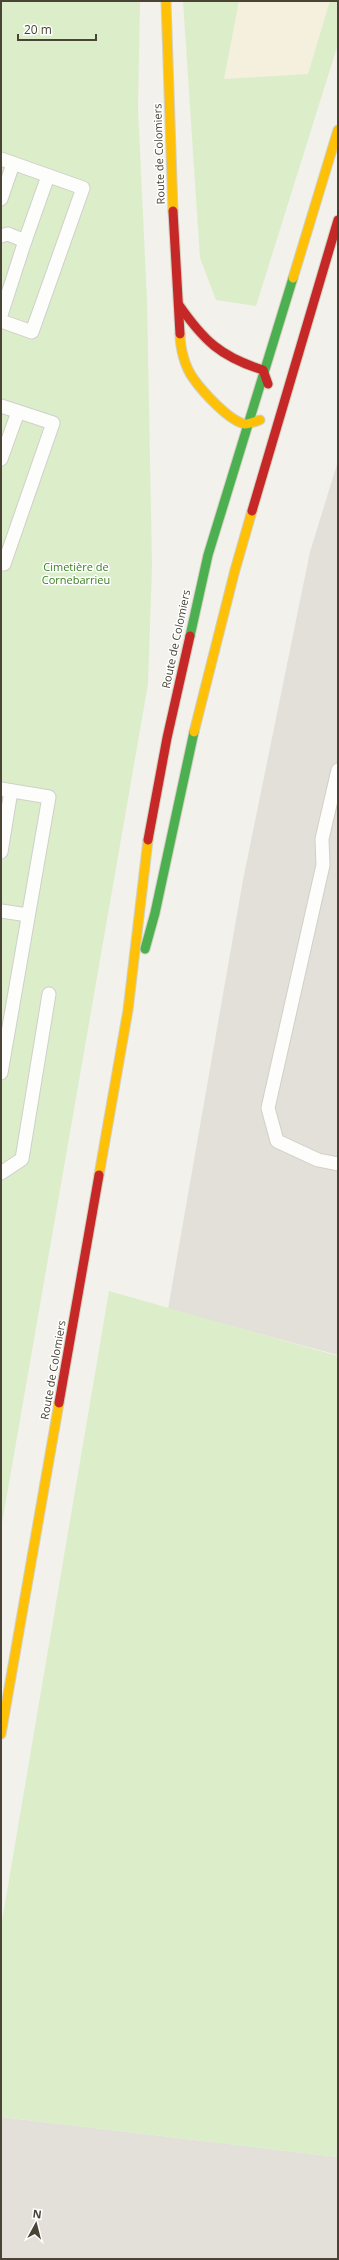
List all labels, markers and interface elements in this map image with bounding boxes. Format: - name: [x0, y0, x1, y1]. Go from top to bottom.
- scale bar: [18, 16, 96, 42]
- text: 20 m: [24, 21, 52, 38]
- street label: Route de Colomiers: [149, 103, 168, 205]
- park label: Cimetière de Cornebarrieu: [42, 559, 110, 587]
- street label: Route de Colomiers: [158, 588, 193, 690]
- street label: Route de Colomiers: [36, 1319, 69, 1421]
- north arrow: [16, 2204, 56, 2244]
- text: N: [32, 2206, 43, 2222]

